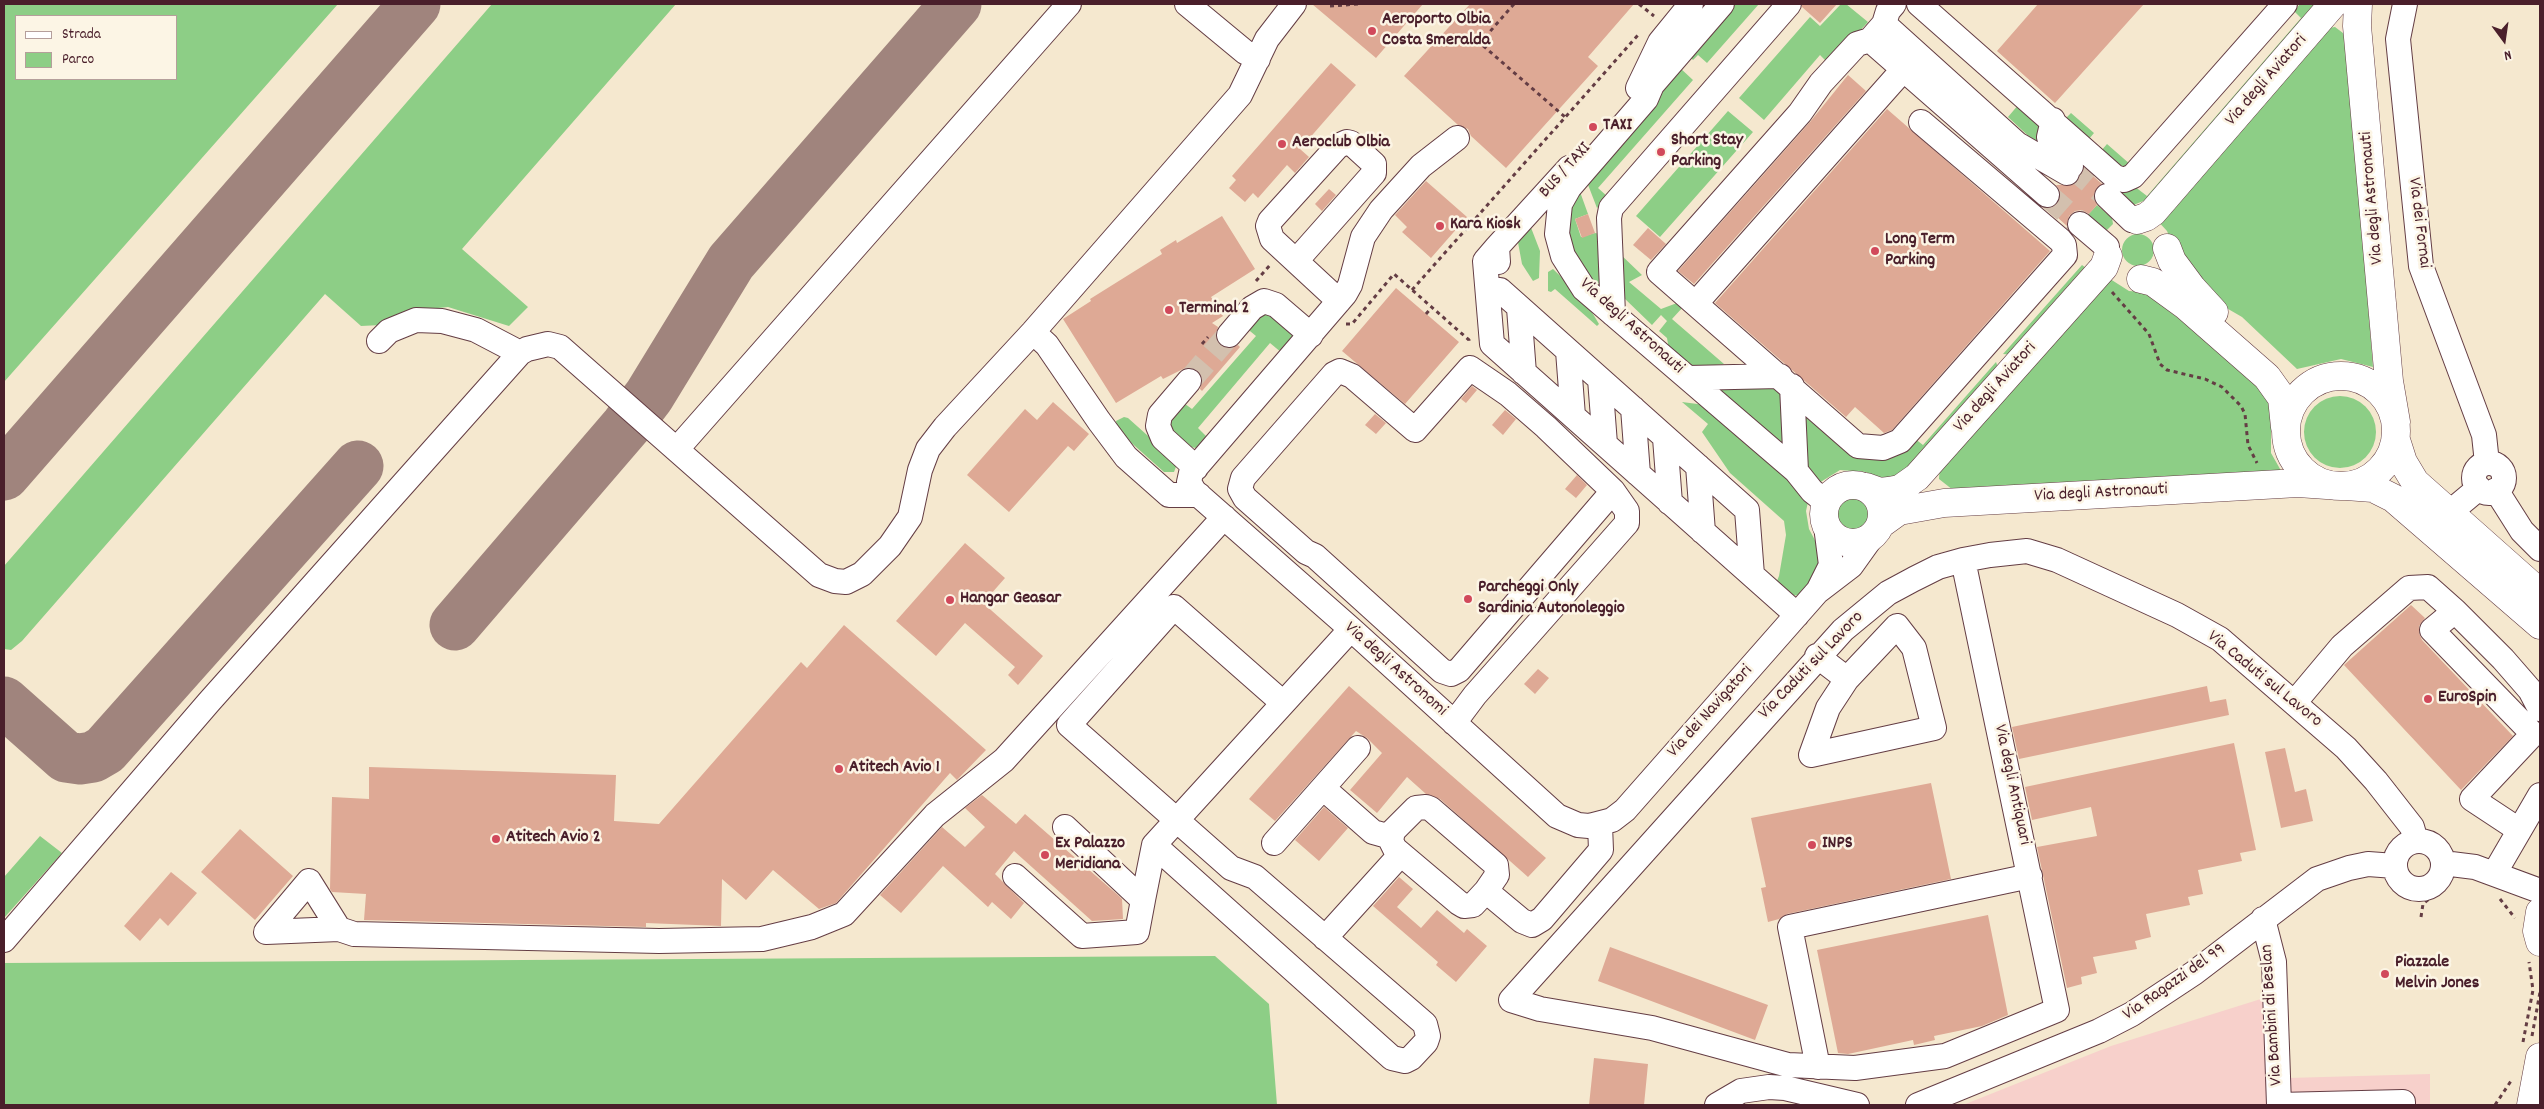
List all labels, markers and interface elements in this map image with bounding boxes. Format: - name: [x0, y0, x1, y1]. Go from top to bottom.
- place label: Aeroporto Olbia Costa Smeralda: [1382, 10, 1490, 52]
- legend: [15, 15, 178, 80]
- north arrow: [2479, 15, 2529, 65]
- text: Strada: [62, 24, 101, 46]
- marker: Aeroporto Olbia Costa Smeralda: [1366, 25, 1378, 37]
- street label: Via degli Aviatori: [2221, 31, 2313, 131]
- text: N: [2502, 44, 2513, 65]
- text: Parco: [62, 49, 94, 71]
- place label: TAXI: [1603, 116, 1632, 138]
- marker: TAXI: [1587, 121, 1599, 133]
- street label: Via degli Astronauti: [2356, 130, 2390, 266]
- place label: Short Stay Parking: [1671, 131, 1743, 173]
- place label: Aeroclub Olbia: [1292, 133, 1390, 155]
- marker: Aeroclub Olbia: [1276, 138, 1288, 150]
- street label: BUS / TAXI: [1535, 139, 1597, 203]
- marker: Short Stay Parking: [1655, 146, 1667, 158]
- street label: Via dei Fornai: [2402, 176, 2434, 270]
- place label: Kara Kiosk: [1450, 215, 1521, 237]
- marker: Kara Kiosk: [1434, 220, 1446, 232]
- place label: Long Term Parking: [1885, 230, 1955, 272]
- marker: Long Term Parking: [1869, 245, 1881, 257]
- street label: Via degli Astronauti: [1574, 274, 1688, 380]
- place label: Terminal 2: [1179, 299, 1249, 321]
- marker: Terminal 2: [1163, 304, 1175, 316]
- street label: Via degli Aviatori: [1950, 338, 2042, 438]
- street label: Via degli Astronauti: [2034, 480, 2168, 508]
- place label: Parcheggi Only Sardinia Autonoleggio: [1478, 578, 1625, 620]
- place label: Hangar Geasar: [960, 589, 1061, 611]
- marker: Parcheggi Only Sardinia Autonoleggio: [1462, 593, 1474, 605]
- marker: Hangar Geasar: [944, 594, 956, 606]
- street label: Via Caduti sul Lavoro: [1755, 607, 1869, 725]
- street label: Via degli Astronomi: [1339, 618, 1451, 722]
- street label: Via Caduti sul Lavoro: [2202, 627, 2326, 733]
- street label: Via dei Navigatori: [1664, 661, 1758, 763]
- place label: EuroSpin: [2438, 688, 2496, 710]
- marker: EuroSpin: [2422, 693, 2434, 705]
- street label: Via degli Antiquari: [1988, 723, 2034, 847]
- place label: Atitech Avio 1: [849, 758, 940, 780]
- marker: Atitech Avio 1: [833, 763, 845, 775]
- place label: Atitech Avio 2: [506, 828, 601, 850]
- marker: Atitech Avio 2: [490, 833, 502, 845]
- place label: Ex Palazzo Meridiana: [1055, 834, 1125, 876]
- place label: INPS: [1822, 834, 1853, 856]
- marker: INPS: [1806, 839, 1818, 851]
- marker: Ex Palazzo Meridiana: [1039, 849, 1051, 861]
- street label: Via Ragazzi del 99: [2119, 940, 2231, 1026]
- street label: Via Bambini di Beslan: [2257, 944, 2289, 1086]
- place label: Piazzale Melvin Jones: [2395, 953, 2479, 996]
- marker: Piazzale Melvin Jones: [2379, 968, 2391, 980]

